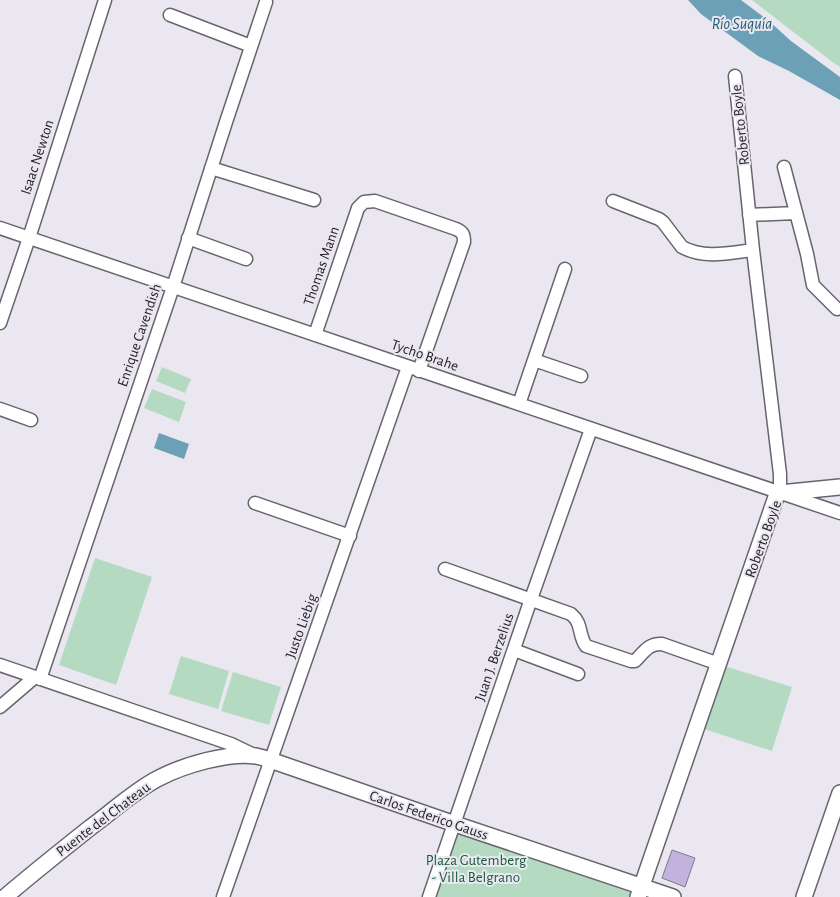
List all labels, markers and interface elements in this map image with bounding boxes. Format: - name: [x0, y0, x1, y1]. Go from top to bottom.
- water label: Río Suquía: [712, 16, 772, 33]
- street label: Roberto Boyle: [729, 84, 752, 166]
- street label: Isaac Newton: [18, 118, 57, 197]
- street label: Thomas Mann: [301, 224, 342, 308]
- street label: Enrique Cavendish: [115, 282, 164, 389]
- street label: Tycho Brahe: [389, 337, 461, 374]
- street label: Roberto Boyle: [743, 498, 784, 580]
- street label: Justo Liebig: [283, 591, 320, 660]
- street label: Juan J. Berzelius: [472, 611, 517, 703]
- street label: Puente del Chateau: [54, 779, 153, 859]
- street label: Carlos Federico Gauss: [367, 788, 490, 843]
- park label: Plaza Gutemberg - Villa Belgrano: [426, 853, 527, 885]

